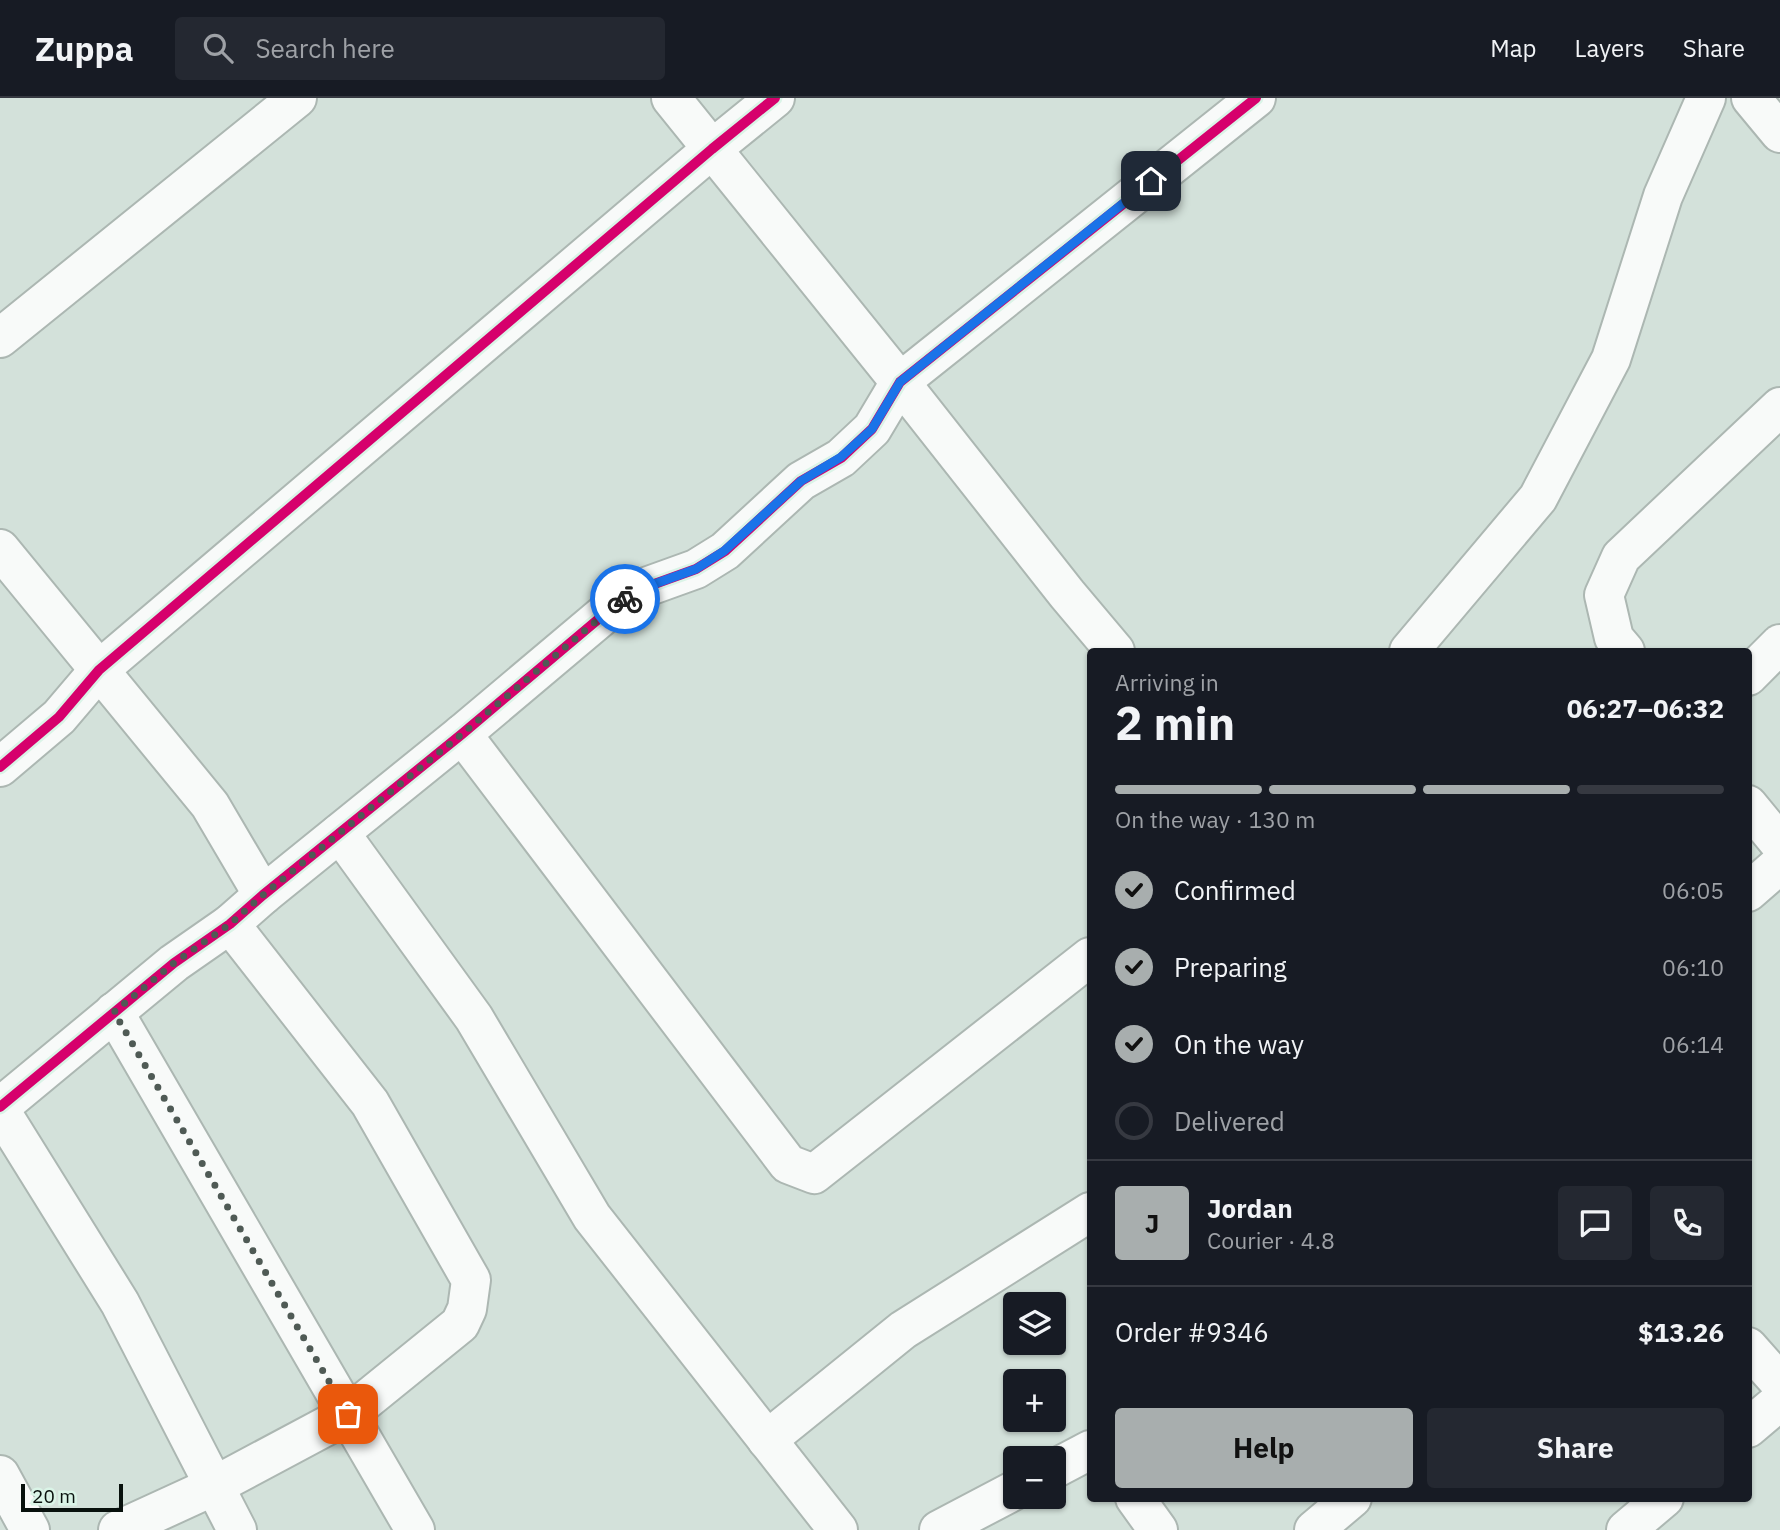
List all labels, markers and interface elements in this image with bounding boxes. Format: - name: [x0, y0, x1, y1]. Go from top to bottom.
- search box: [175, 17, 665, 80]
- text: Zuppa: [35, 27, 133, 70]
- icon: search: [199, 29, 237, 67]
- text: Search here: [255, 31, 395, 65]
- text: Map: [1490, 32, 1537, 64]
- text: Layers: [1575, 32, 1645, 64]
- text: Share: [1683, 32, 1745, 64]
- pin: [1121, 151, 1181, 211]
- icon: home: [1132, 162, 1170, 200]
- courier: [590, 564, 660, 634]
- icon: bike: [606, 580, 644, 618]
- text: Arriving in: [1115, 667, 1219, 697]
- text: 06:27–06:32: [1567, 691, 1724, 725]
- text: 2 min: [1115, 693, 1235, 753]
- text: On the way · 130 m: [1115, 804, 1315, 834]
- icon: check: [1115, 871, 1153, 909]
- text: Confirmed: [1174, 873, 1296, 907]
- text: 06:05: [1662, 875, 1724, 905]
- icon: check: [1115, 948, 1153, 986]
- text: Preparing: [1174, 950, 1287, 984]
- text: 06:10: [1662, 952, 1724, 982]
- icon: check: [1115, 1025, 1153, 1063]
- text: On the way: [1174, 1027, 1304, 1061]
- text: 06:14: [1662, 1029, 1724, 1059]
- text: Delivered: [1174, 1104, 1285, 1138]
- button: chat: [1558, 1186, 1632, 1260]
- button: phone: [1650, 1186, 1724, 1260]
- text: Jordan: [1207, 1191, 1293, 1225]
- text: J: [1145, 1206, 1159, 1240]
- text: Courier · 4.8: [1207, 1225, 1335, 1255]
- map controls: [1003, 1292, 1066, 1509]
- button: layers: [1003, 1292, 1066, 1355]
- text: Order #9346: [1115, 1315, 1269, 1349]
- text: $13.26: [1638, 1315, 1724, 1349]
- button: +: [1003, 1369, 1066, 1432]
- pin: [318, 1384, 378, 1444]
- icon: bag: [329, 1395, 367, 1433]
- button: Help: [1115, 1408, 1413, 1488]
- button: Share: [1427, 1408, 1724, 1488]
- button: −: [1003, 1446, 1066, 1509]
- scale bar: [21, 1481, 122, 1513]
- text: 20 m: [32, 1484, 76, 1508]

